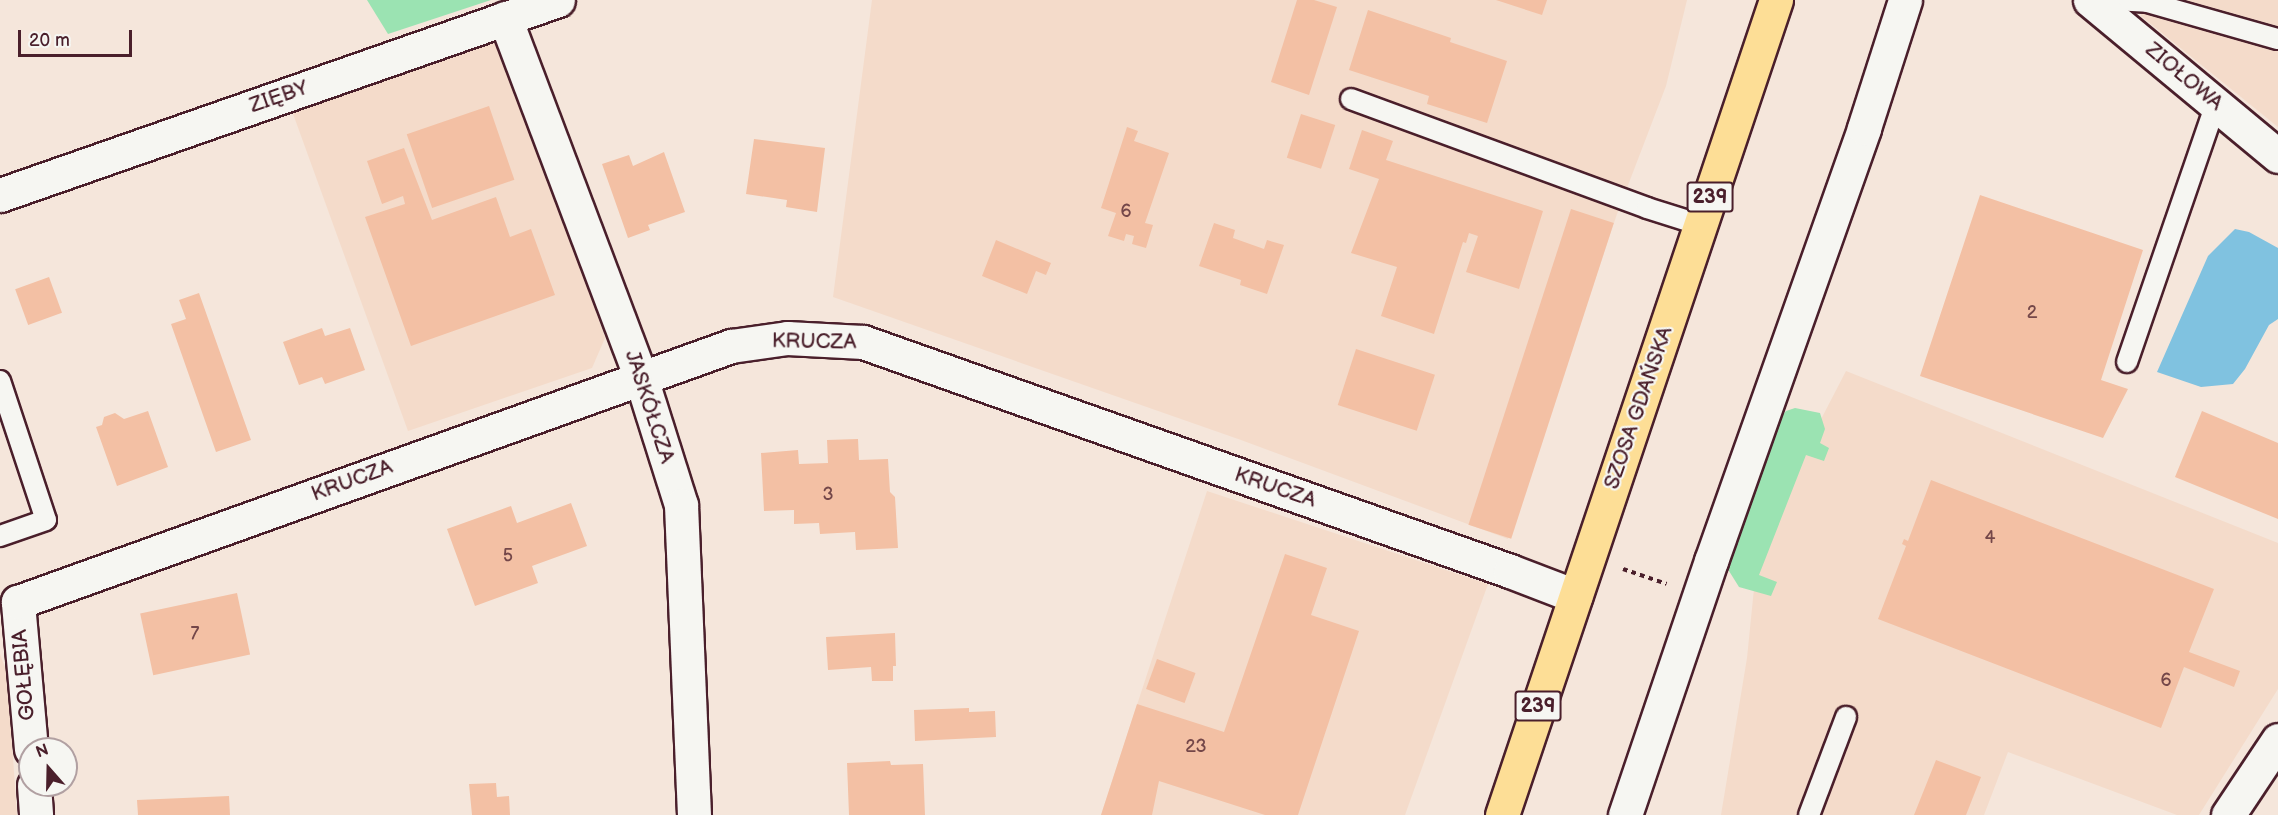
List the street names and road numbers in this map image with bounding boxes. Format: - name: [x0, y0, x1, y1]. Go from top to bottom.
- street label: ZIOŁOWA: [2140, 38, 2228, 116]
- street label: ZIĘBY: [247, 75, 311, 119]
- road number: 239: [1686, 180, 1734, 214]
- street label: SZOSA GDAŃSKA: [1599, 323, 1679, 493]
- street label: KRUCZA: [772, 329, 856, 355]
- street label: JASKÓŁCZA: [619, 347, 679, 467]
- street label: KRUCZA: [308, 455, 396, 507]
- street label: KRUCZA: [1231, 462, 1319, 514]
- street label: GOŁĘBIA: [7, 628, 41, 722]
- road number: 239: [1514, 689, 1562, 723]

